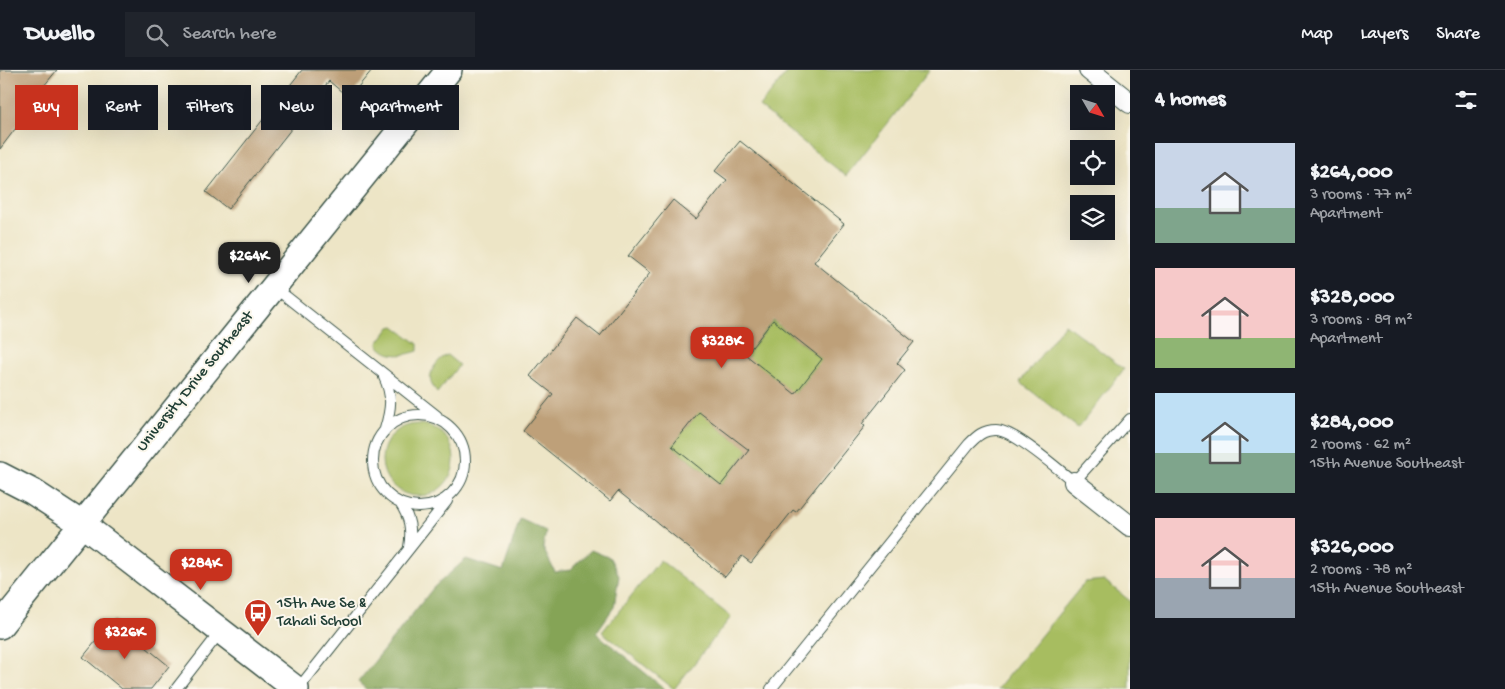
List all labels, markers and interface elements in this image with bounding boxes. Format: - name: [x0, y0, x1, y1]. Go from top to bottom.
- search box: [125, 12, 475, 57]
- text: Dwello: [25, 20, 95, 49]
- icon: search: [143, 21, 171, 49]
- text: Search here: [183, 23, 276, 46]
- text: Map: [1301, 24, 1333, 45]
- text: Layers: [1361, 24, 1408, 45]
- text: Share: [1436, 24, 1480, 45]
- chip: Buy: [15, 85, 78, 130]
- chip: Rent: [88, 85, 158, 130]
- chip: Filters: [168, 85, 251, 130]
- chip: New: [261, 85, 332, 130]
- chip: Apartment: [342, 85, 459, 130]
- north arrow: [1070, 85, 1115, 130]
- map controls: [1070, 85, 1115, 240]
- icon: filters: [1452, 86, 1480, 114]
- text: 4 homes: [1155, 88, 1226, 113]
- button: locate: [1070, 140, 1115, 185]
- text: $264,000: [1310, 161, 1393, 186]
- icon: home: [1195, 163, 1255, 223]
- text: 3 rooms · 77 m²: [1310, 186, 1412, 205]
- button: layers: [1070, 195, 1115, 240]
- text: Apartment: [1310, 205, 1382, 224]
- pin: $264K: [214, 242, 284, 284]
- text: $264K: [229, 248, 269, 267]
- text: $328,000: [1310, 286, 1395, 311]
- icon: home: [1195, 288, 1255, 348]
- street label: University Drive Southeast: [133, 307, 260, 456]
- text: 3 rooms · 89 m²: [1310, 311, 1412, 330]
- pin: $328K: [687, 326, 757, 369]
- text: Apartment: [1310, 330, 1382, 349]
- text: $328K: [702, 333, 742, 352]
- text: $284,000: [1310, 411, 1394, 436]
- icon: home: [1195, 413, 1255, 473]
- text: 2 rooms · 62 m²: [1310, 436, 1411, 455]
- text: 15th Avenue Southeast: [1310, 455, 1464, 474]
- text: $326,000: [1310, 536, 1394, 561]
- icon: home: [1195, 538, 1255, 598]
- pin: $284K: [166, 548, 236, 591]
- text: $284K: [181, 555, 221, 574]
- text: 2 rooms · 78 m²: [1310, 561, 1412, 580]
- text: 15th Avenue Southeast: [1310, 580, 1464, 599]
- place label: 15th Ave Se & Tahali School: [276, 595, 367, 632]
- bus stop icon: 15th Ave Se & Tahali School: [243, 598, 273, 637]
- pin: $326K: [90, 618, 160, 660]
- text: $326K: [105, 624, 145, 643]

